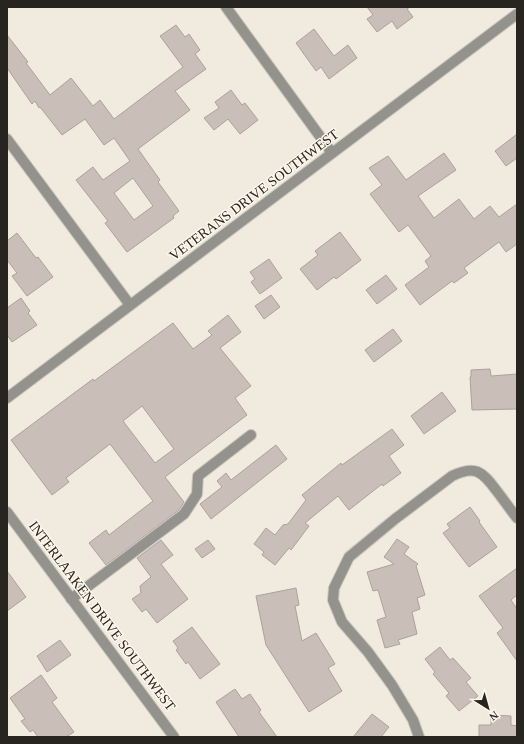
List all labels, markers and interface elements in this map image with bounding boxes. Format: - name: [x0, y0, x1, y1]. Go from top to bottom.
- street label: VETERANS DRIVE SOUTHWEST: [167, 126, 342, 263]
- street label: INTERLAAKEN DRIVE SOUTHWEST: [26, 518, 178, 714]
- north arrow: [468, 688, 508, 728]
- text: N: [487, 709, 501, 723]

